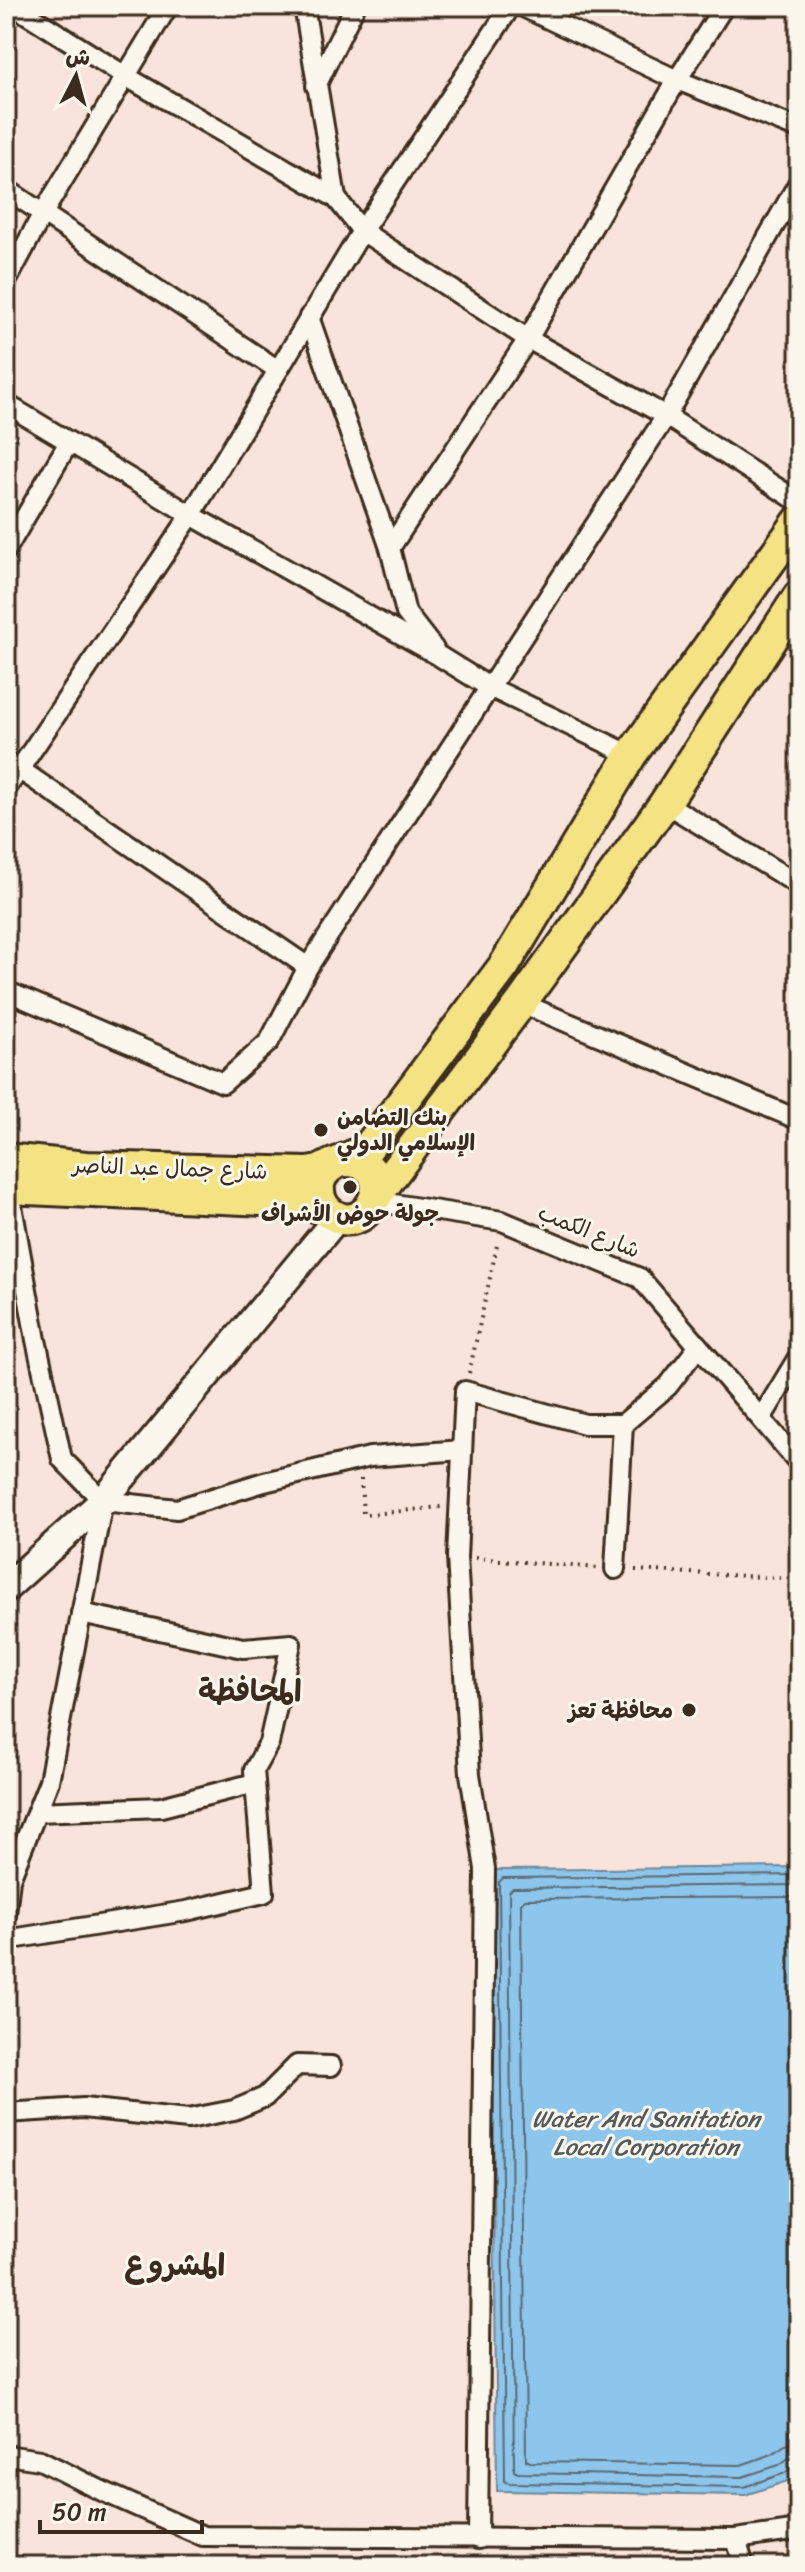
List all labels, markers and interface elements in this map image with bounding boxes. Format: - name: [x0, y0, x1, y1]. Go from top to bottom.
- north arrow: [36, 36, 116, 116]
- text: ش: [64, 36, 92, 77]
- place label: بنك التضامن الإسلامي الدولي: [337, 1098, 475, 1162]
- marker: بنك التضامن الإسلامي الدولي: [312, 1121, 330, 1139]
- street label: شارع جمال عبد الناصر: [70, 1145, 268, 1191]
- marker: جولة حوض الأشراف: [341, 1178, 359, 1196]
- street label: شارع الكمب: [532, 1193, 646, 1269]
- place label: جولة حوض الأشراف: [261, 1194, 439, 1233]
- district label: المحافظة: [198, 1664, 302, 1718]
- place label: محافظة تعز: [566, 1691, 673, 1730]
- marker: محافظة تعز: [680, 1701, 698, 1719]
- water label: Water And Sanitation Local Corporation: [532, 2098, 763, 2168]
- district label: المشروع: [125, 2238, 225, 2292]
- scale bar: [40, 2484, 202, 2534]
- text: 50 m: [52, 2491, 107, 2533]

